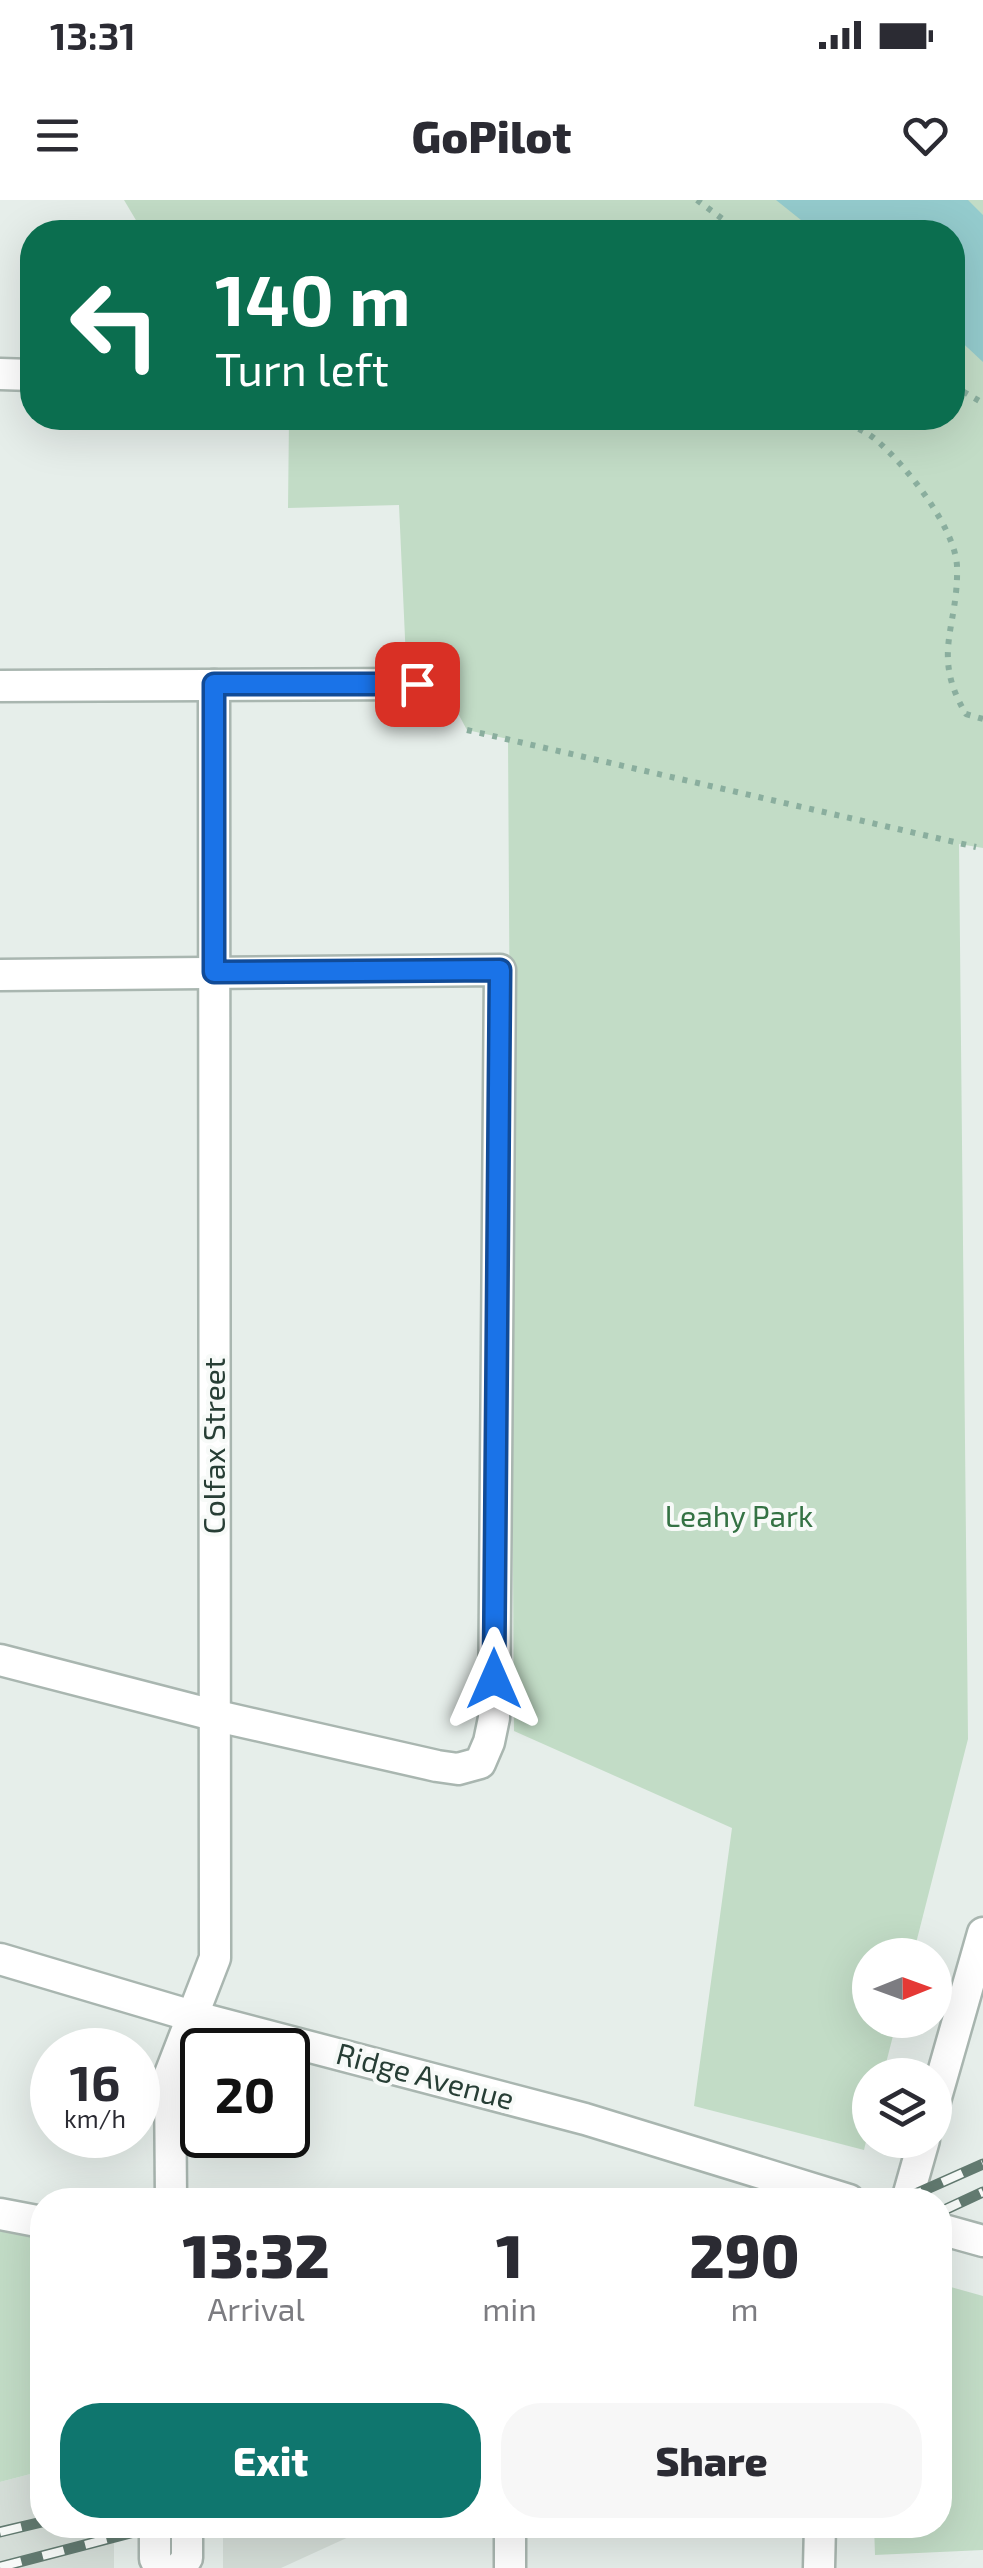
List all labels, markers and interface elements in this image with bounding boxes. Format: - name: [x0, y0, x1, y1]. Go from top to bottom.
- text: 13:31: [50, 12, 136, 58]
- icon: menu: [30, 108, 85, 163]
- text: GoPilot: [412, 108, 571, 162]
- icon: heart: [898, 108, 953, 163]
- text: 140 m: [215, 256, 411, 340]
- icon: left: [50, 260, 180, 390]
- text: Turn left: [215, 341, 389, 395]
- pin: [375, 642, 460, 727]
- icon: arrive: [390, 657, 445, 712]
- street label: Colfax Street: [195, 1358, 231, 1534]
- park label: Leahy Park: [665, 1497, 813, 1533]
- position arrow: [442, 1627, 546, 1731]
- north arrow: [852, 1938, 952, 2038]
- map controls: [852, 1938, 952, 2158]
- speed limit sign: 20: [180, 2028, 310, 2158]
- street label: Ridge Avenue: [333, 2034, 518, 2116]
- text: 16: [69, 2051, 121, 2111]
- button: layers: [852, 2058, 952, 2158]
- text: km/h: [64, 2103, 126, 2133]
- text: 13:32: [182, 2218, 330, 2290]
- text: 1: [496, 2218, 523, 2290]
- text: 290: [689, 2218, 800, 2290]
- text: Arrival: [207, 2289, 305, 2327]
- text: min: [482, 2289, 537, 2327]
- text: m: [730, 2289, 758, 2327]
- button: Exit: [60, 2403, 481, 2518]
- button: Share: [501, 2403, 922, 2518]

